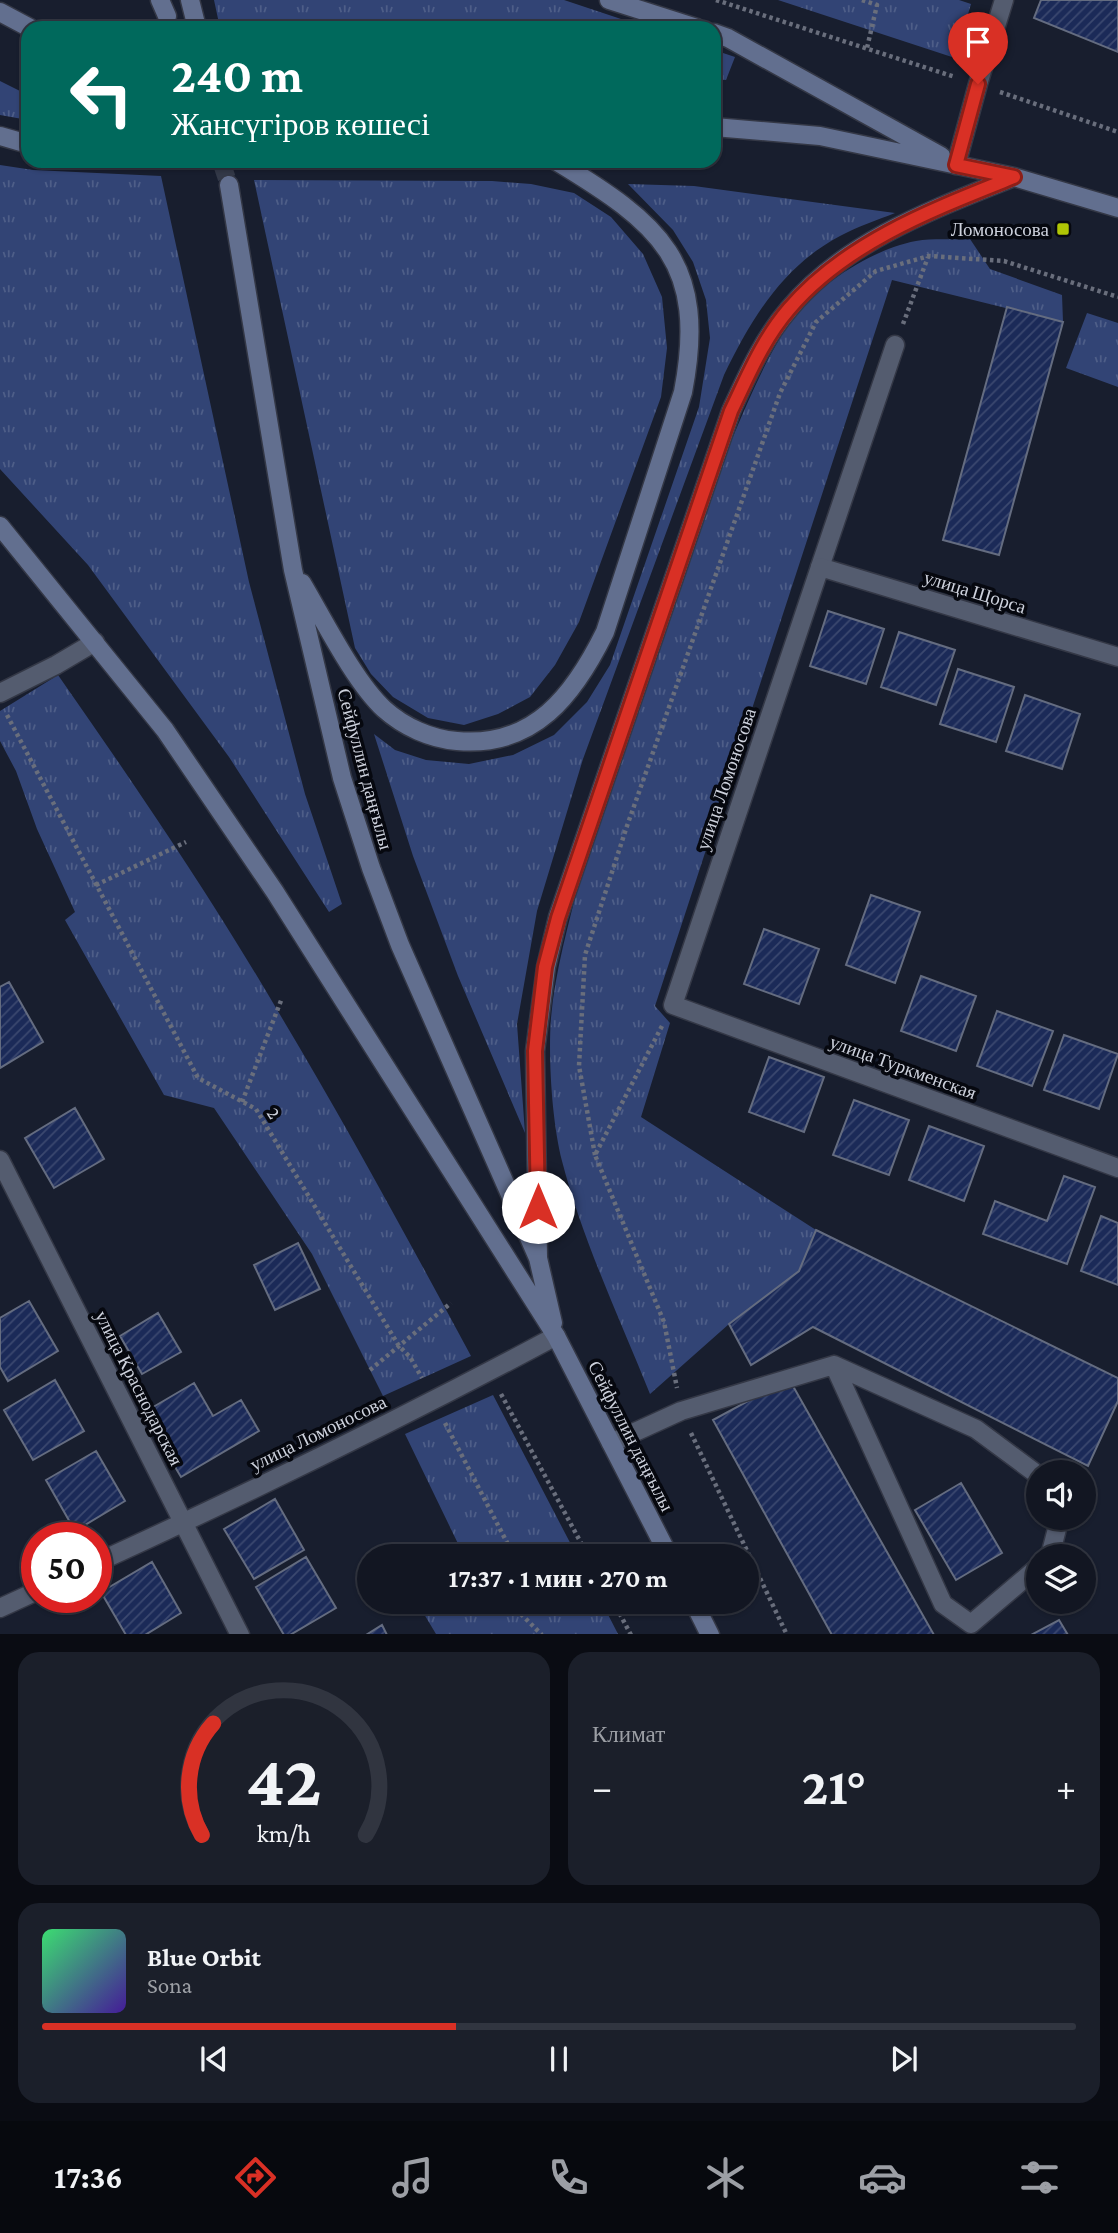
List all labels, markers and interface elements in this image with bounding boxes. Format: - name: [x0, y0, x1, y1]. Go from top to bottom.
- pin: [948, 12.0, 1008, 84]
- icon: arrive: [959, 23, 997, 61]
- text: 240 m: [171, 48, 303, 103]
- icon: left: [56, 49, 147, 140]
- text: Жансүгіров көшесі: [171, 106, 430, 142]
- place label: Ломоносова: [951, 219, 1050, 240]
- marker: Ломоносова: [1055, 221, 1071, 237]
- street label: улица Щорса: [921, 566, 1029, 618]
- street label: Сейфуллин даңғылы: [333, 686, 397, 852]
- street label: улица Ломоносова: [692, 705, 760, 853]
- street label: улица Туркменская: [827, 1031, 979, 1103]
- street label: 2: [263, 1103, 285, 1123]
- position arrow: [501, 1170, 575, 1244]
- street label: улица Краснодарская: [91, 1307, 187, 1469]
- street label: Сейфуллин даңғылы: [584, 1357, 678, 1515]
- street label: улица Ломоносова: [247, 1391, 390, 1475]
- map controls: [1026, 1460, 1096, 1614]
- button: sound: [1026, 1460, 1096, 1530]
- speed limit sign: 50: [21, 1522, 112, 1613]
- button: layers: [1026, 1544, 1096, 1614]
- text: 17:37 · 1 мин · 270 m: [448, 1564, 668, 1593]
- text: Климат: [592, 1721, 665, 1747]
- text: 42: [246, 1740, 322, 1821]
- text: 21°: [802, 1757, 866, 1815]
- text: −: [592, 1766, 612, 1808]
- text: +: [1056, 1766, 1076, 1808]
- text: km/h: [257, 1819, 311, 1846]
- text: Blue Orbit: [147, 1943, 261, 1972]
- text: Sona: [147, 1972, 192, 1998]
- icon: previous: [195, 2040, 233, 2078]
- icon: pause: [540, 2040, 578, 2078]
- icon: next: [885, 2040, 923, 2078]
- icon: directions: [231, 2153, 280, 2202]
- icon: music: [388, 2153, 437, 2202]
- icon: phone: [544, 2153, 593, 2202]
- icon: climate: [701, 2153, 750, 2202]
- icon: car: [858, 2153, 907, 2202]
- icon: filters: [1015, 2153, 1064, 2202]
- text: 17:36: [54, 2159, 123, 2195]

